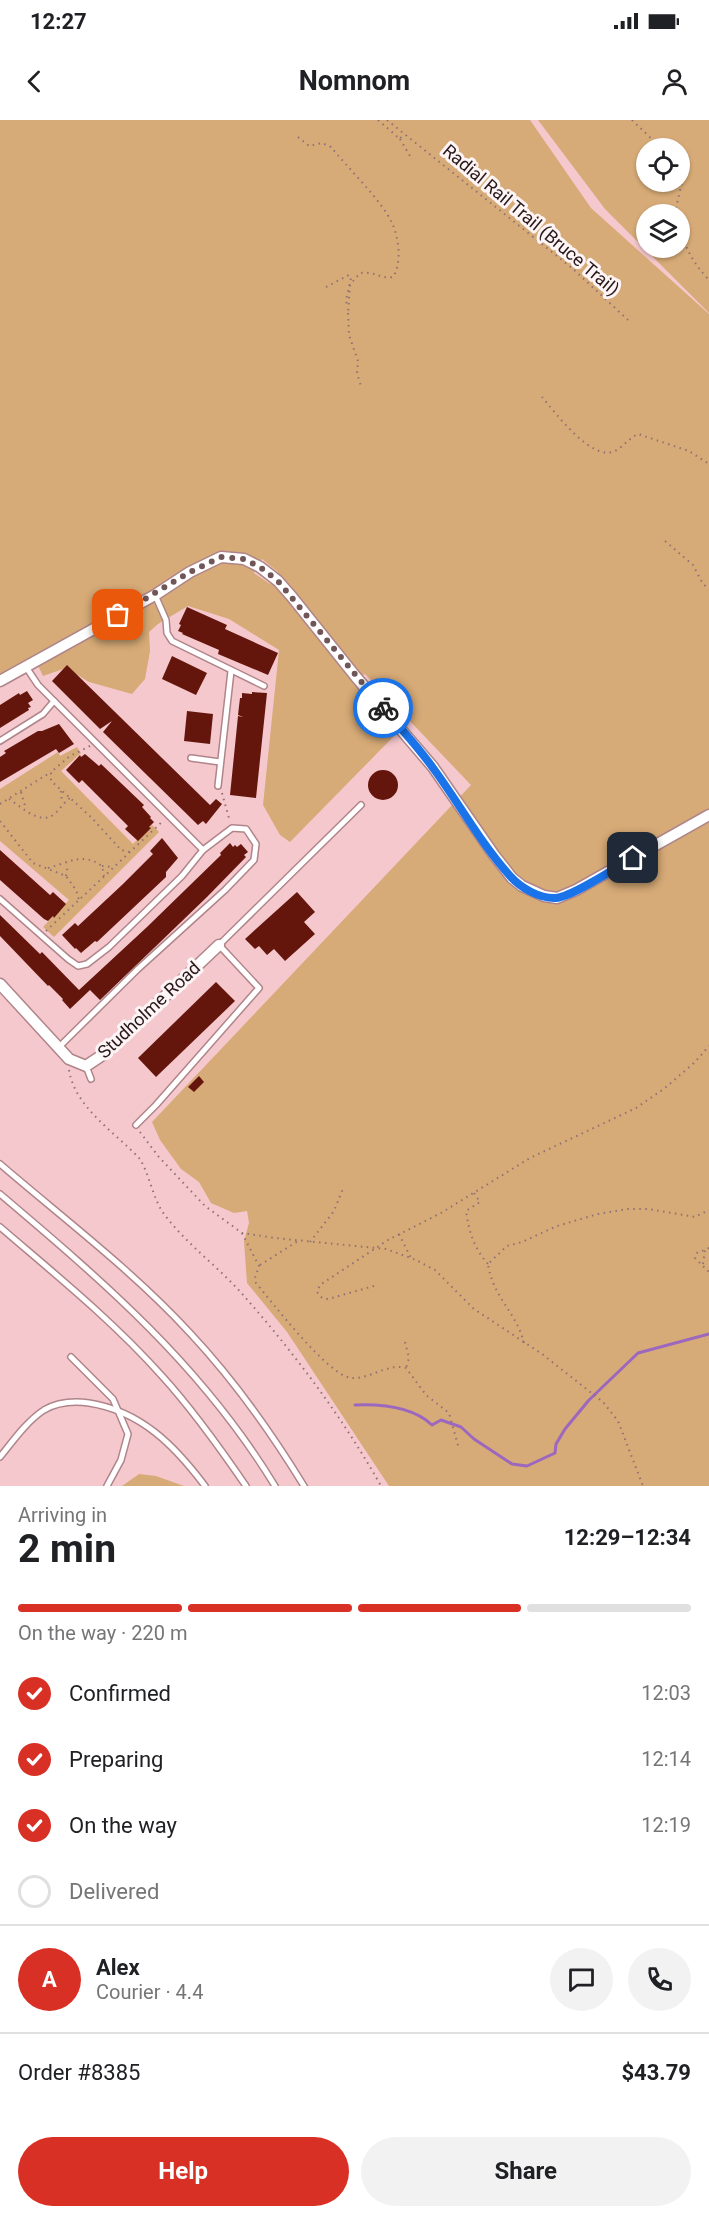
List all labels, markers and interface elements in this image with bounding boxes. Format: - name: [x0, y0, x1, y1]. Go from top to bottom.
- text: 12:27: [30, 9, 87, 34]
- icon: back: [18, 65, 51, 98]
- text: Nomnom: [299, 65, 410, 97]
- icon: person: [658, 65, 691, 98]
- map controls: [636, 138, 690, 258]
- button: locate: [636, 138, 690, 192]
- street label: Radial Rail Trail (Bruce Trail): [438, 140, 624, 300]
- button: layers: [636, 204, 690, 258]
- pin: [92, 589, 143, 640]
- icon: bag: [101, 598, 134, 631]
- courier: [353, 678, 413, 738]
- icon: bike: [367, 692, 400, 725]
- pin: [607, 832, 658, 883]
- icon: home: [616, 841, 649, 874]
- street label: Studholme Road: [93, 957, 204, 1062]
- text: Arriving in: [18, 1503, 107, 1527]
- text: 12:29–12:34: [564, 1525, 691, 1550]
- text: 2 min: [18, 1526, 116, 1572]
- text: On the way · 220 m: [18, 1621, 187, 1645]
- icon: check: [18, 1677, 51, 1710]
- text: Confirmed: [69, 1681, 171, 1706]
- text: 12:03: [641, 1681, 691, 1705]
- icon: check: [18, 1743, 51, 1776]
- text: Preparing: [69, 1747, 163, 1772]
- text: 12:14: [641, 1747, 691, 1771]
- icon: check: [18, 1809, 51, 1842]
- text: On the way: [69, 1813, 177, 1838]
- text: 12:19: [641, 1813, 691, 1837]
- text: Delivered: [69, 1879, 159, 1904]
- button: chat: [550, 1948, 613, 2011]
- button: phone: [628, 1948, 691, 2011]
- text: Alex: [96, 1955, 140, 1980]
- text: A: [42, 1967, 57, 1992]
- text: Courier · 4.4: [96, 1980, 203, 2004]
- text: Order #8385: [18, 2060, 140, 2085]
- text: $43.79: [622, 2060, 691, 2085]
- button: Help: [18, 2137, 349, 2206]
- button: Share: [361, 2137, 691, 2206]

